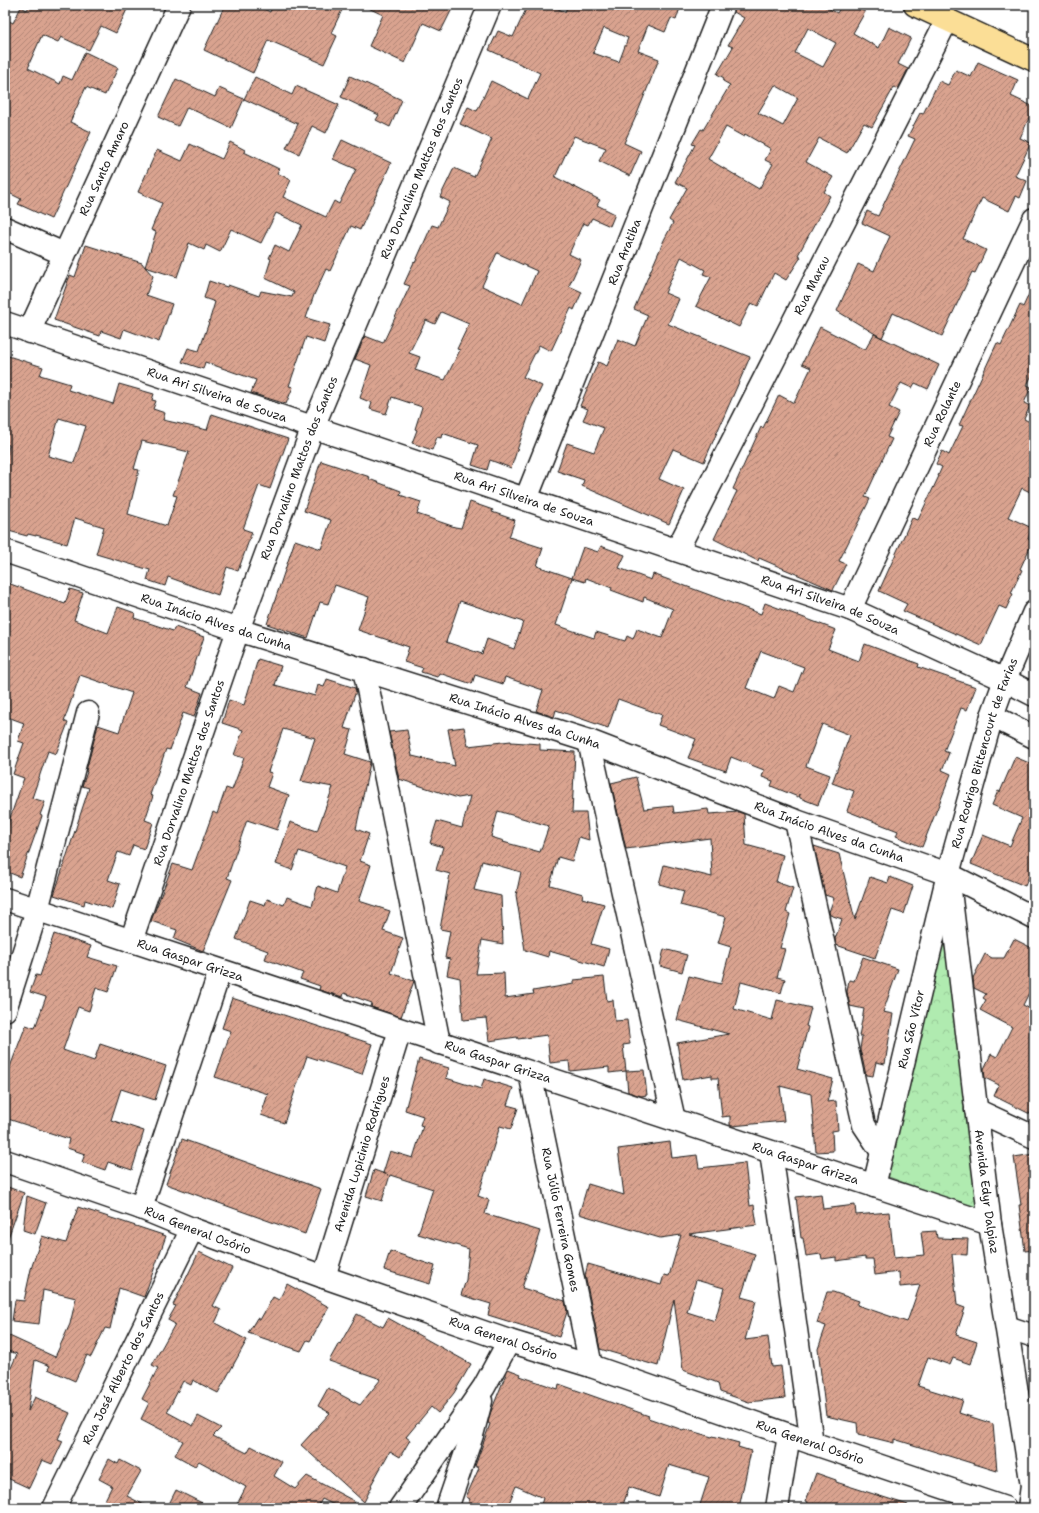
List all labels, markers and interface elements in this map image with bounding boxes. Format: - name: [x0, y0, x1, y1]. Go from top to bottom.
- street label: Rua Dorvalino Mattos dos Santos: [376, 75, 467, 262]
- street label: Rua Santo Amaro: [75, 119, 133, 218]
- street label: Rua Aratiba: [604, 216, 645, 287]
- street label: Rua Marau: [790, 253, 834, 318]
- street label: Rua Ari Silveira de Souza: [145, 364, 290, 426]
- street label: Rua Dorvalino Mattos dos Santos: [257, 374, 342, 562]
- street label: Rua Rolante: [920, 378, 965, 449]
- street label: Rua Ari Silveira de Souza: [452, 468, 597, 530]
- street label: Rua Ari Silveira de Souza: [759, 571, 902, 639]
- street label: Rua Inácio Alves da Cunha: [139, 590, 294, 655]
- street label: Rua Rodrigo Bittencourt de Farias: [948, 655, 1022, 850]
- street label: Rua Dorvalino Mattos dos Santos: [149, 677, 228, 868]
- street label: Rua Inácio Alves da Cunha: [447, 689, 603, 753]
- street label: Rua Inácio Alves da Cunha: [752, 798, 907, 866]
- street label: Rua Gaspar Grizza: [135, 935, 246, 985]
- street label: Rua São Vítor: [894, 988, 928, 1071]
- street label: Rua Gaspar Grizza: [443, 1037, 554, 1087]
- street label: Avenida Lupicinio Rodrigues: [330, 1074, 394, 1234]
- street label: Avenida Edyr Dalpiaz: [971, 1128, 1003, 1255]
- street label: Rua Gaspar Grizza: [750, 1138, 861, 1188]
- street label: Rua Júlio Ferreira Gomes: [538, 1146, 583, 1294]
- street label: Rua General Osório: [142, 1202, 254, 1258]
- street label: Rua José Alberto dos Santos: [79, 1289, 168, 1447]
- street label: Rua General Osório: [447, 1313, 560, 1363]
- street label: Rua General Osório: [754, 1416, 866, 1468]

